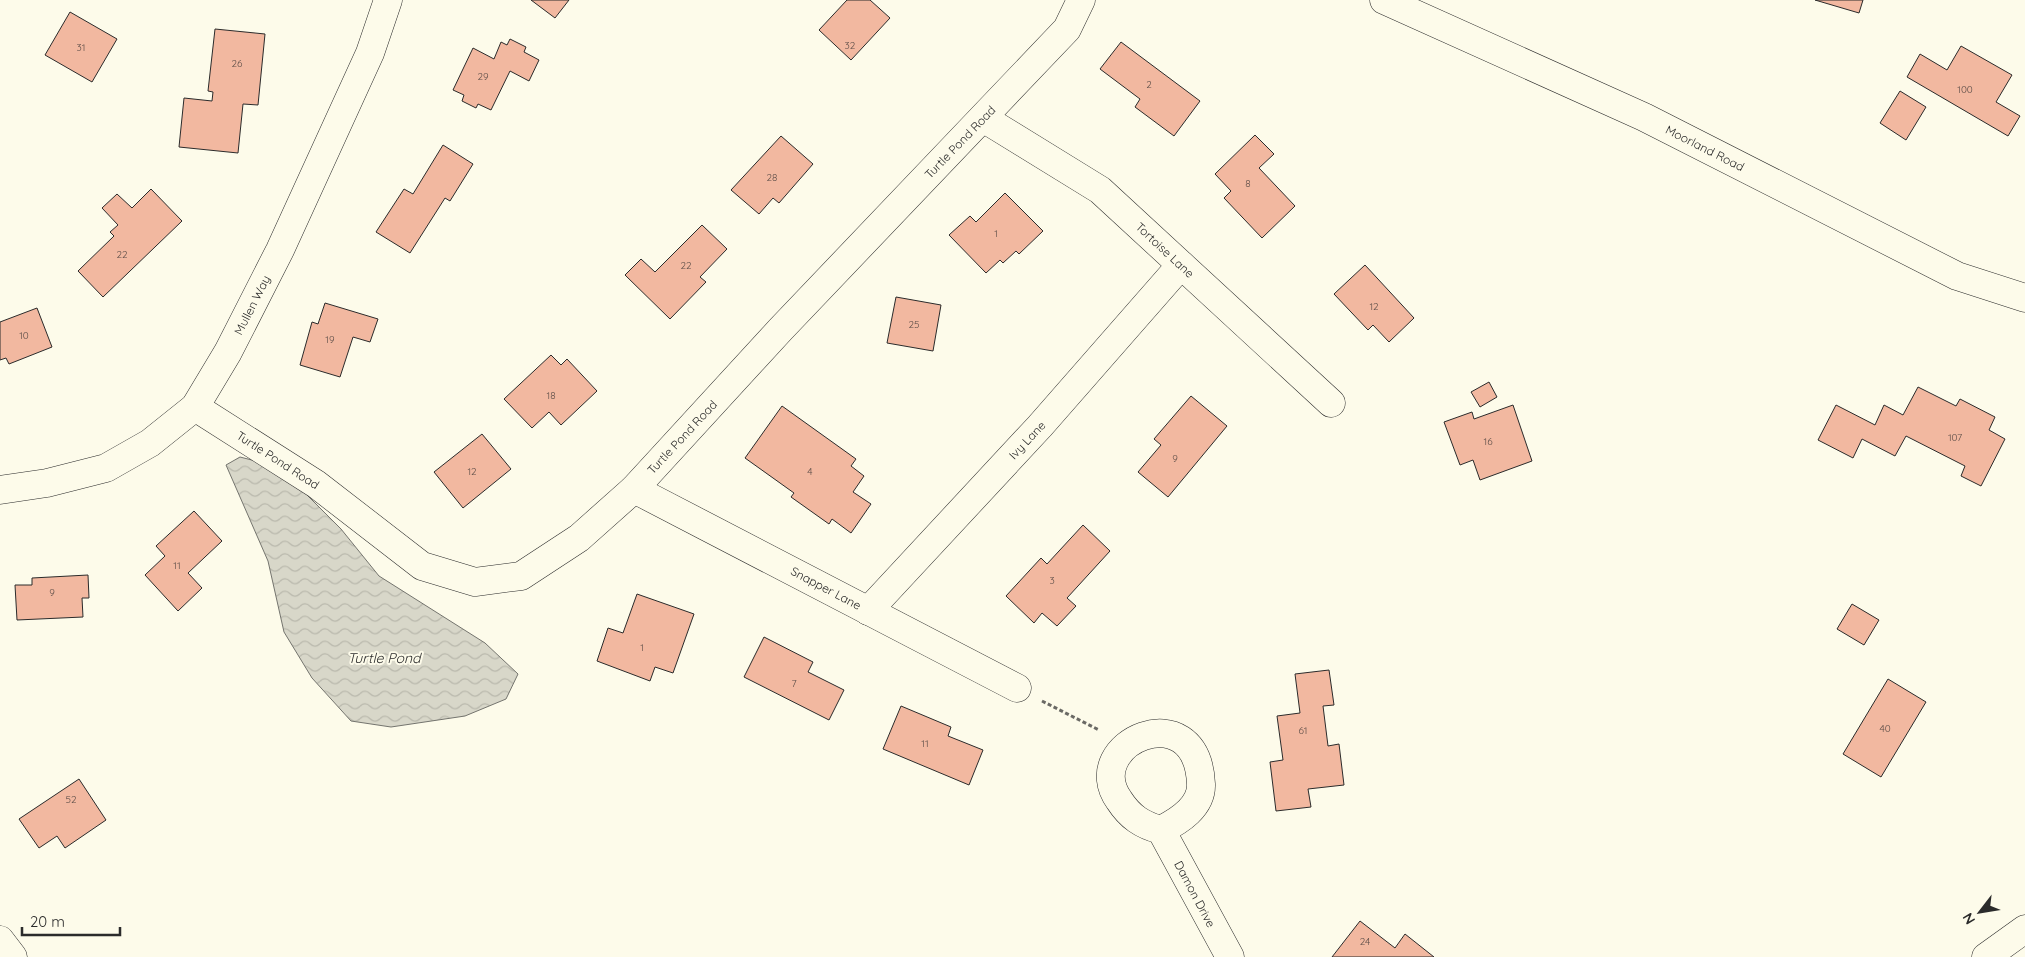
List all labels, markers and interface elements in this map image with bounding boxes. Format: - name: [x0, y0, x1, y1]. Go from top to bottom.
- house number: 32: [845, 39, 856, 52]
- house number: 31: [77, 41, 85, 54]
- house number: 26: [232, 57, 243, 70]
- house number: 29: [477, 70, 489, 83]
- house number: 2: [1146, 78, 1152, 91]
- house number: 100: [1957, 83, 1973, 96]
- street label: Turtle Pond Road: [921, 102, 999, 182]
- street label: Moorland Road: [1663, 122, 1747, 174]
- house number: 28: [767, 171, 777, 184]
- house number: 8: [1245, 177, 1251, 190]
- street label: Tortoise Lane: [1133, 219, 1198, 281]
- house number: 1: [994, 227, 998, 240]
- house number: 22: [116, 248, 128, 261]
- house number: 22: [680, 259, 692, 272]
- street label: Mullen Way: [231, 273, 273, 337]
- house number: 12: [1369, 300, 1379, 313]
- house number: 25: [909, 318, 920, 331]
- house number: 10: [19, 329, 29, 342]
- house number: 19: [325, 333, 335, 346]
- house number: 18: [546, 389, 556, 402]
- street label: Turtle Pond Road: [644, 397, 720, 477]
- street label: Ivy Lane: [1006, 418, 1049, 462]
- street label: Turtle Pond Road: [234, 428, 322, 492]
- house number: 107: [1948, 431, 1962, 444]
- house number: 16: [1483, 435, 1493, 448]
- house number: 9: [1172, 452, 1178, 465]
- house number: 12: [467, 465, 477, 478]
- house number: 4: [807, 465, 813, 478]
- house number: 11: [173, 559, 181, 572]
- street label: Snapper Lane: [788, 563, 864, 613]
- house number: 3: [1049, 574, 1055, 587]
- house number: 9: [49, 586, 55, 599]
- house number: 1: [640, 641, 644, 654]
- water label: Turtle Pond: [348, 649, 422, 667]
- house number: 7: [791, 677, 797, 690]
- house number: 40: [1879, 722, 1891, 735]
- house number: 61: [1298, 724, 1308, 737]
- house number: 11: [921, 737, 929, 750]
- house number: 52: [66, 793, 77, 806]
- street label: Damon Drive: [1171, 858, 1219, 930]
- north arrow: [1955, 887, 2005, 937]
- scale bar: [22, 904, 120, 936]
- text: N: [1958, 910, 1979, 928]
- text: 20 m: [30, 912, 65, 931]
- house number: 24: [1360, 935, 1370, 948]

